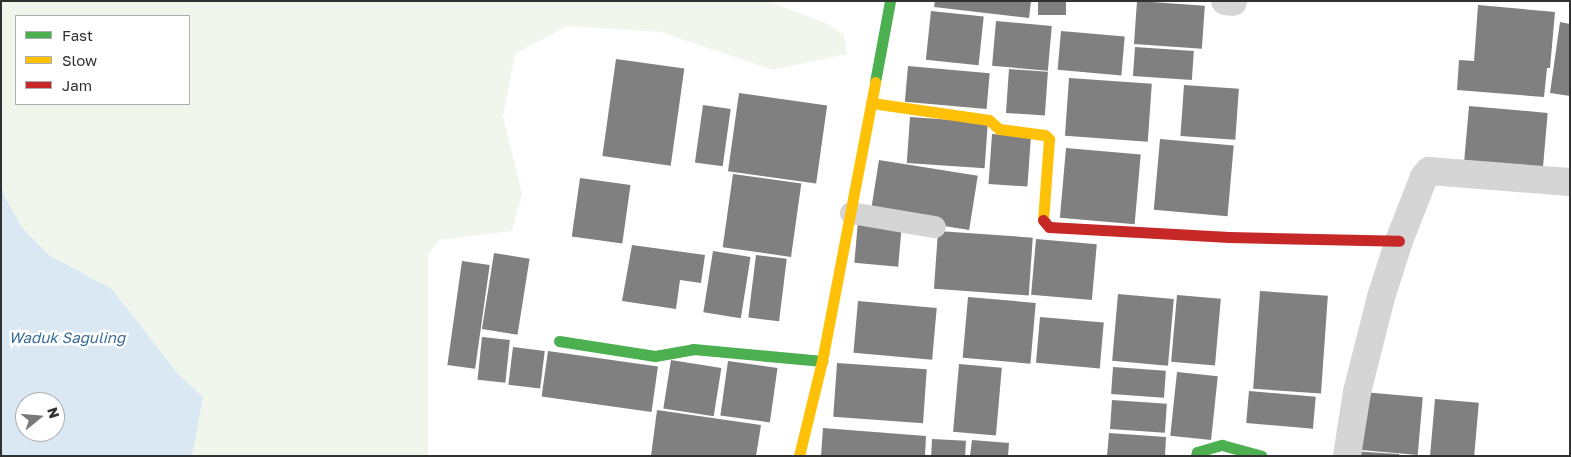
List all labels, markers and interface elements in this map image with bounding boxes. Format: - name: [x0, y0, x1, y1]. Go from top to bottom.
- legend: [15, 15, 190, 105]
- text: Fast: [62, 26, 93, 44]
- text: Slow: [62, 51, 97, 69]
- text: Jam: [62, 76, 92, 94]
- water label: Waduk Saguling: [9, 329, 125, 347]
- north arrow: [15, 392, 65, 442]
- text: N: [44, 405, 64, 420]

